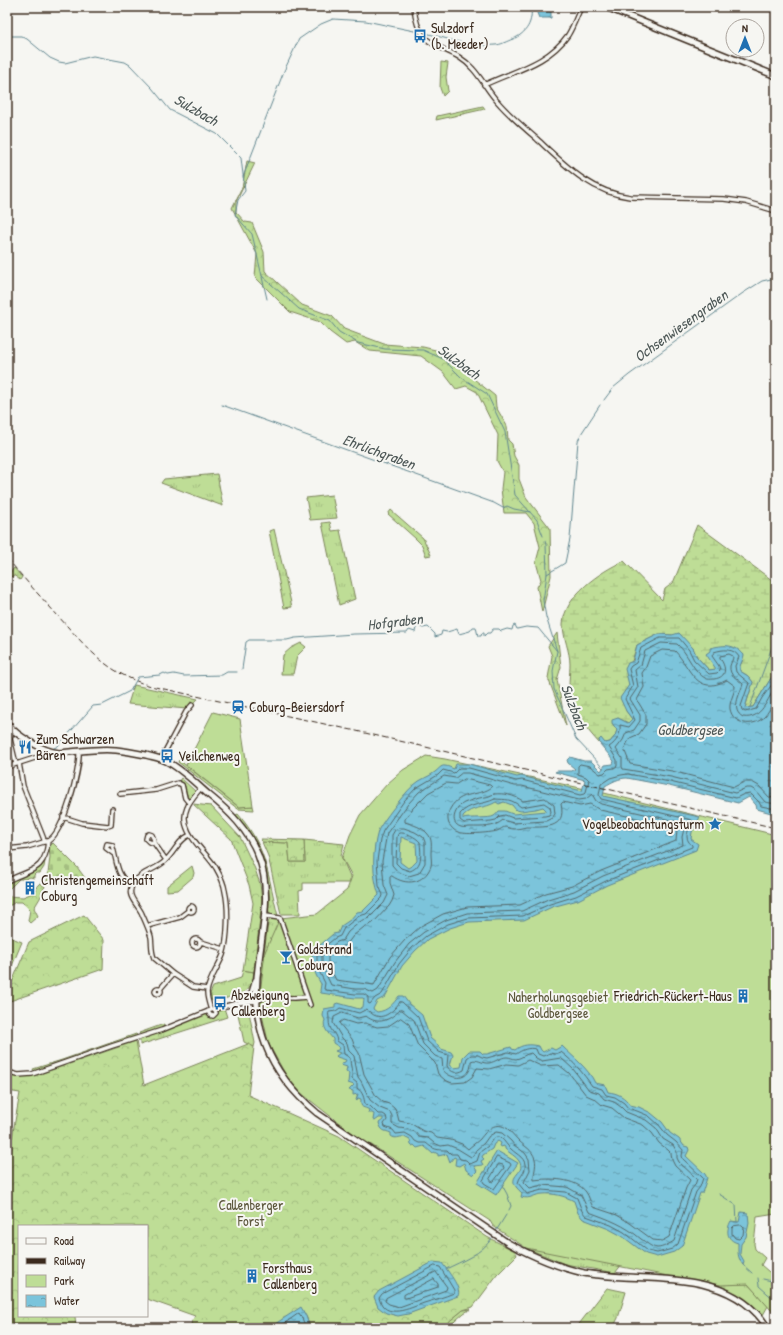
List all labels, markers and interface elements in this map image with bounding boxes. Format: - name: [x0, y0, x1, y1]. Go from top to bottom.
- place label: Sulzdorf (b. Meeder): [431, 18, 489, 53]
- north arrow: [725, 18, 765, 58]
- text: N: [742, 21, 748, 35]
- bus stop icon: Sulzdorf (b. Meeder): [412, 28, 428, 44]
- water label: Sulzbach: [170, 89, 224, 131]
- water label: Ochsenwiesengraben: [630, 284, 733, 367]
- water label: Sulzbach: [434, 339, 486, 385]
- water label: Ehrlichgraben: [340, 429, 419, 475]
- water label: Hofgraben: [366, 608, 425, 635]
- water label: Sulzbach: [556, 681, 593, 734]
- place label: Coburg-Beiersdorf: [249, 697, 345, 717]
- station icon: Coburg-Beiersdorf: [230, 699, 246, 715]
- water label: Goldbergsee: [657, 719, 724, 740]
- place label: Zum Schwarzen Bären: [36, 729, 114, 764]
- restaurant icon: Zum Schwarzen Bären: [17, 739, 33, 755]
- place label: Veilchenweg: [178, 746, 240, 766]
- bus stop icon: Veilchenweg: [159, 748, 175, 764]
- place label: Vogelbeobachtungsturm: [582, 814, 704, 834]
- place icon: Vogelbeobachtungsturm: [707, 816, 723, 832]
- place label: Christengemeinschaft Coburg: [41, 870, 154, 906]
- building icon: Christengemeinschaft Coburg: [22, 880, 38, 896]
- place label: Goldstrand Coburg: [297, 939, 352, 975]
- bar icon: Goldstrand Coburg: [278, 949, 294, 965]
- place label: Abzweigung Callenberg: [231, 985, 289, 1021]
- place label: Friedrich-Rückert-Haus: [613, 986, 732, 1005]
- park label: Naherholungsgebiet Goldbergsee: [508, 987, 608, 1023]
- building icon: Friedrich-Rückert-Haus: [735, 988, 751, 1004]
- bus stop icon: Abzweigung Callenberg: [212, 995, 228, 1011]
- park label: Callenberger Forst: [218, 1195, 284, 1230]
- legend: [18, 1225, 148, 1317]
- text: Road: [54, 1232, 74, 1249]
- text: Railway: [54, 1252, 85, 1269]
- place label: Forsthaus Callenberg: [262, 1258, 317, 1294]
- building icon: Forsthaus Callenberg: [244, 1268, 260, 1284]
- text: Park: [54, 1272, 74, 1289]
- text: Water: [54, 1292, 80, 1309]

